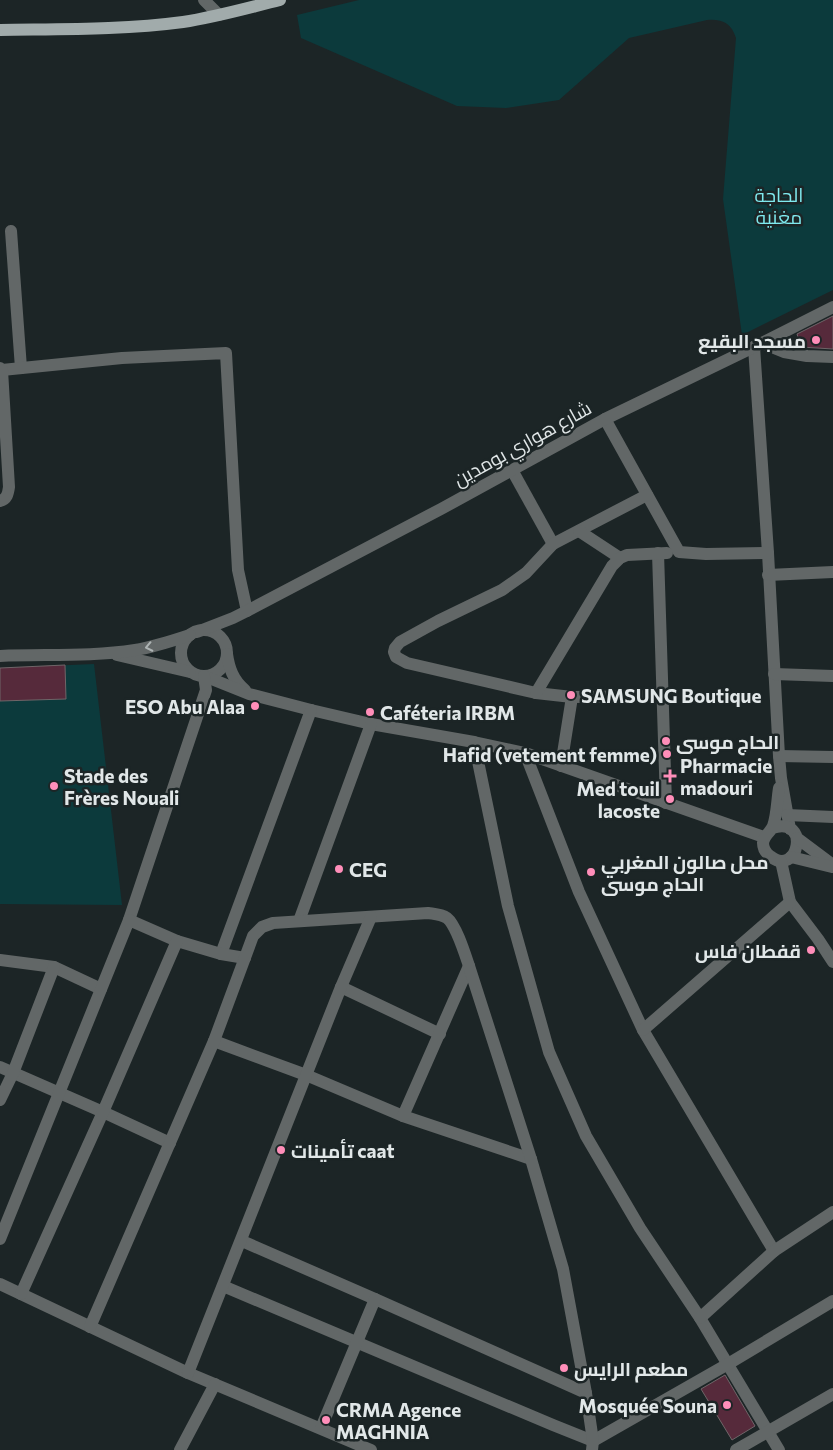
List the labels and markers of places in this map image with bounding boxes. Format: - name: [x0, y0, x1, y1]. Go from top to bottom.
- place label: مسجد البقيع: [698, 329, 806, 355]
- marker: مسجد البقيع: [810, 334, 822, 346]
- place label: SAMSUNG Boutique: [581, 684, 761, 707]
- marker: SAMSUNG Boutique: [565, 689, 577, 701]
- place label: ESO Abu Alaa: [125, 695, 245, 718]
- marker: ESO Abu Alaa: [249, 700, 261, 712]
- place label: Caféteria IRBM: [380, 701, 515, 724]
- marker: Caféteria IRBM: [364, 706, 376, 718]
- place label: الحاج موسى: [676, 730, 779, 756]
- marker: الحاج موسى: [660, 735, 672, 747]
- place label: Hafid (vetement femme): [443, 743, 657, 766]
- marker: Hafid (vetement femme): [661, 748, 673, 760]
- place label: Pharmacie madouri: [680, 754, 772, 799]
- place label: Stade des Frères Nouali: [64, 764, 179, 809]
- marker: Pharmacie madouri: [664, 770, 676, 782]
- place label: Med touil lacoste: [576, 777, 660, 822]
- marker: Stade des Frères Nouali: [48, 780, 60, 792]
- marker: Med touil lacoste: [664, 793, 676, 805]
- place label: محل صالون المغربي الحاج موسى: [601, 850, 769, 898]
- place label: CEG: [349, 858, 387, 881]
- marker: CEG: [333, 863, 345, 875]
- marker: محل صالون المغربي الحاج موسى: [585, 866, 597, 878]
- place label: قفطان فاس: [695, 939, 801, 963]
- marker: قفطان فاس: [805, 944, 817, 956]
- place label: تأمينات caat: [291, 1138, 395, 1162]
- marker: تأمينات caat: [275, 1144, 287, 1156]
- place label: مطعم الرايس: [574, 1357, 688, 1383]
- marker: مطعم الرايس: [558, 1362, 570, 1374]
- place label: Mosquée Souna: [579, 1394, 717, 1417]
- place label: CRMA Agence MAGHNIA: [336, 1398, 461, 1443]
- marker: Mosquée Souna: [721, 1399, 733, 1411]
- marker: CRMA Agence MAGHNIA: [320, 1414, 332, 1426]

